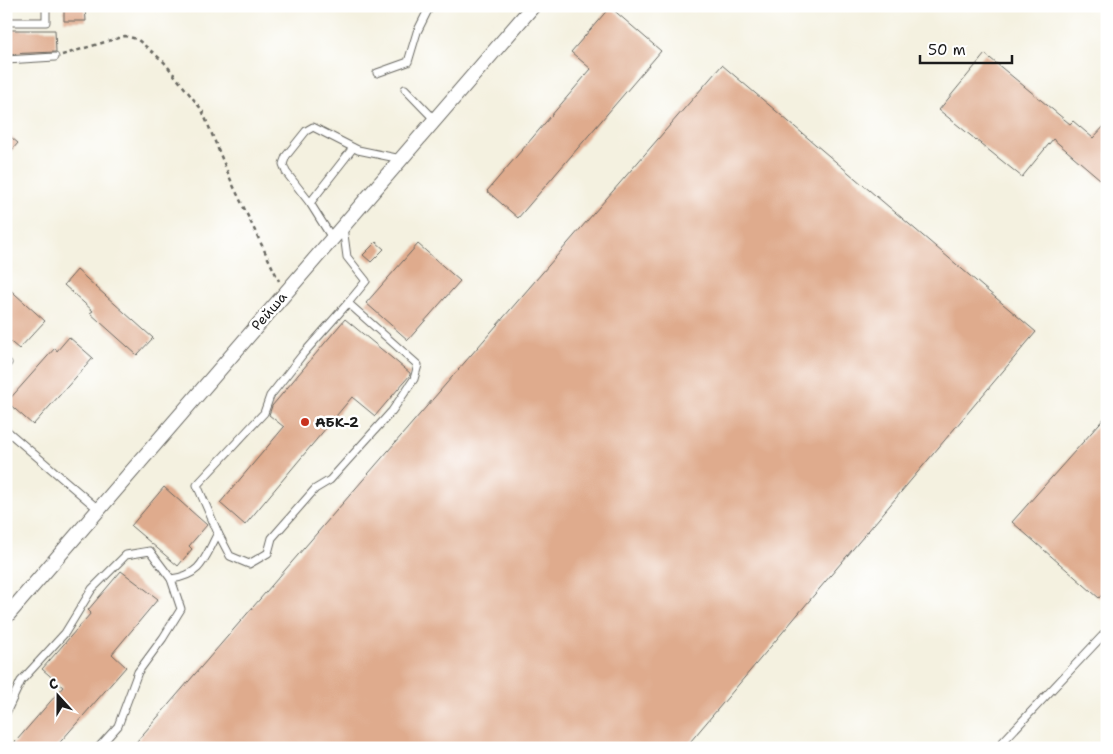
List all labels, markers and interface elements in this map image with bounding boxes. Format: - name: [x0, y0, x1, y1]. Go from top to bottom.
- scale bar: [920, 32, 1013, 64]
- text: 50 m: [928, 40, 966, 60]
- street label: Рейша: [247, 288, 291, 334]
- place label: АБК-2: [315, 413, 359, 431]
- marker: АБК-2: [299, 416, 311, 428]
- north arrow: [32, 672, 82, 722]
- text: С: [46, 674, 61, 694]

